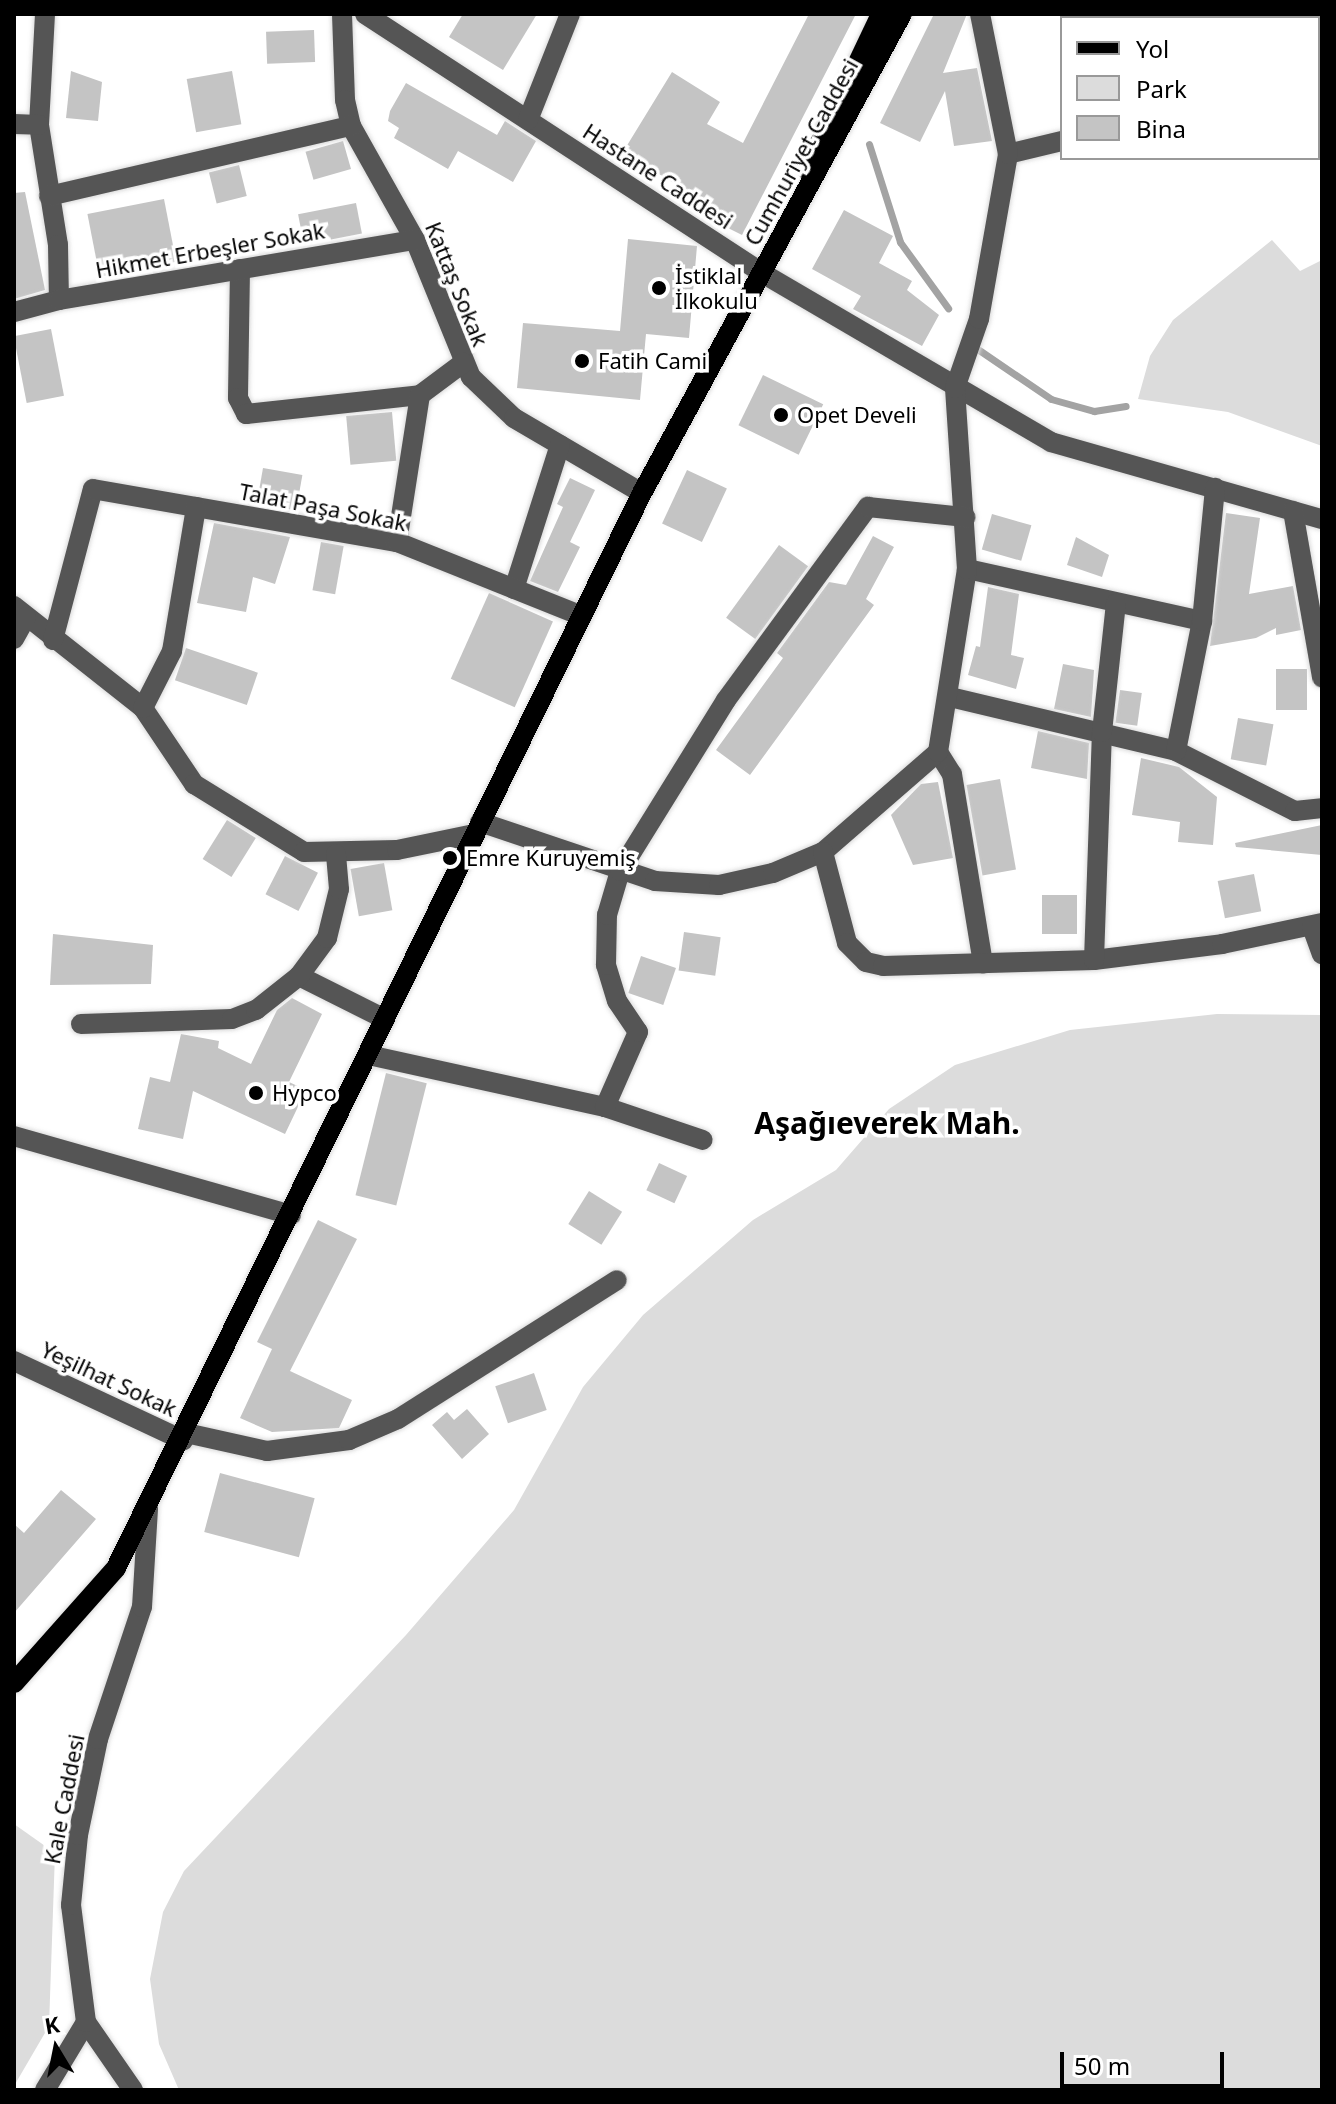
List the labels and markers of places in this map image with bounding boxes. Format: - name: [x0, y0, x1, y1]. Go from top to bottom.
- place label: İstiklal İlkokulu: [675, 262, 758, 314]
- marker: İstiklal İlkokulu: [650, 279, 668, 297]
- place label: Fatih Cami: [598, 348, 707, 374]
- marker: Fatih Cami: [573, 352, 591, 370]
- place label: Opet Develi: [797, 402, 917, 428]
- marker: Opet Develi: [772, 406, 790, 424]
- place label: Emre Kuruyemiş: [466, 845, 636, 871]
- marker: Emre Kuruyemiş: [441, 849, 459, 867]
- place label: Hypco: [272, 1080, 337, 1106]
- marker: Hypco: [247, 1084, 265, 1102]

